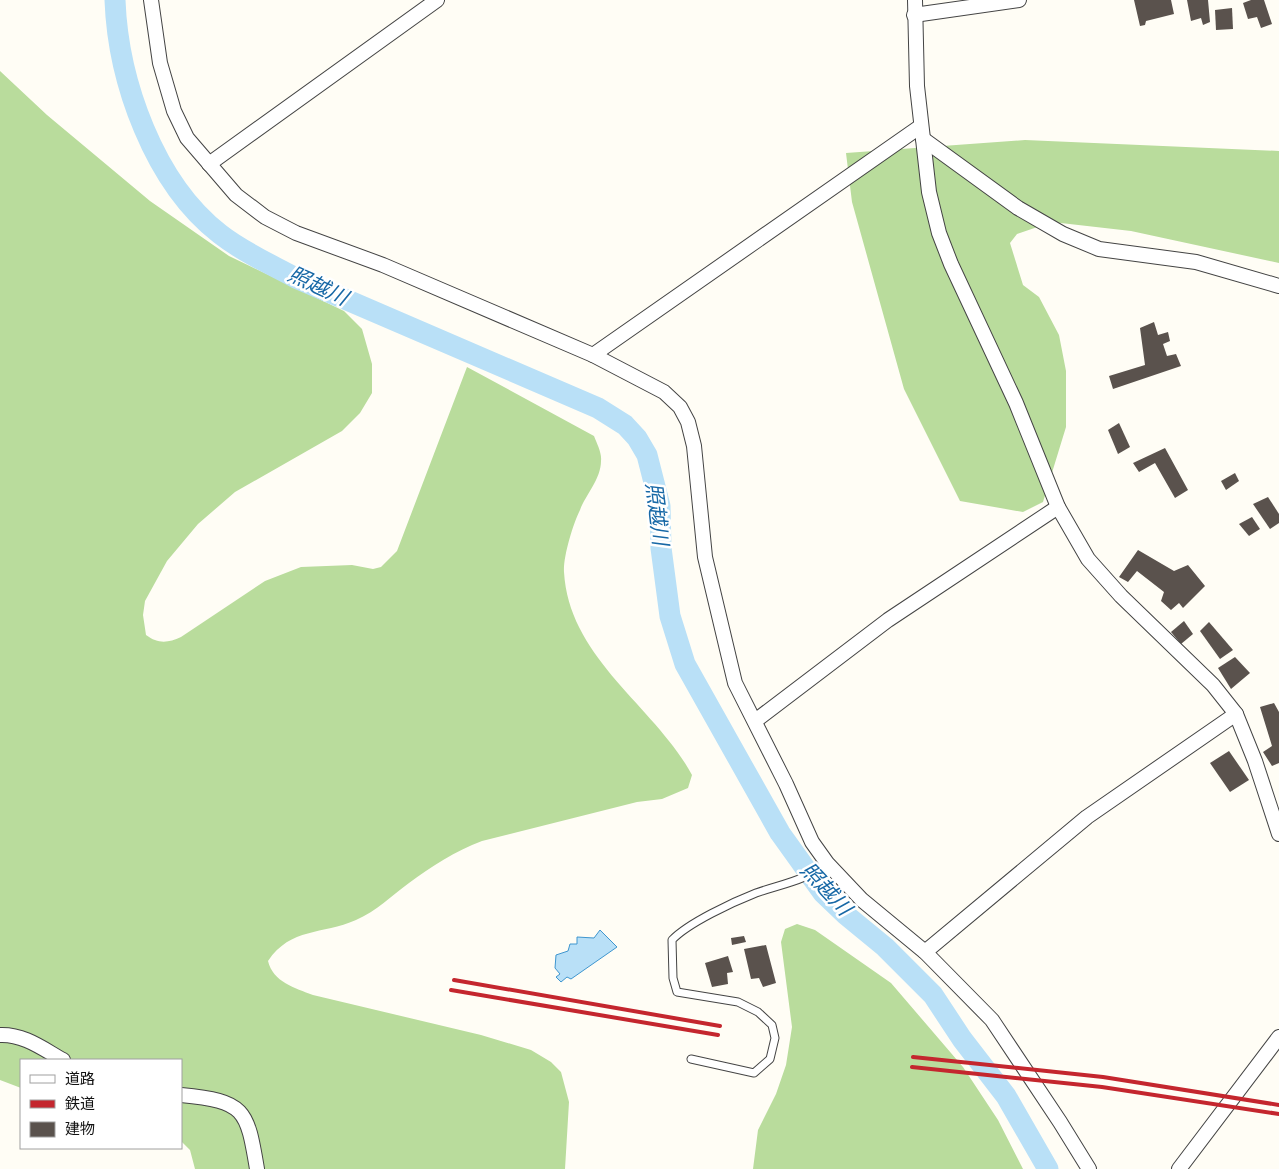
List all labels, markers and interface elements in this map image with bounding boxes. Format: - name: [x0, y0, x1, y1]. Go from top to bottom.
- water label: 照越川: [282, 259, 355, 316]
- water label: 照越川: [636, 481, 676, 549]
- water label: 照越川: [792, 856, 860, 925]
- legend: [20, 1059, 182, 1149]
- text: 道路: [65, 1068, 95, 1091]
- text: 鉄道: [65, 1093, 95, 1116]
- text: 建物: [65, 1118, 95, 1141]

